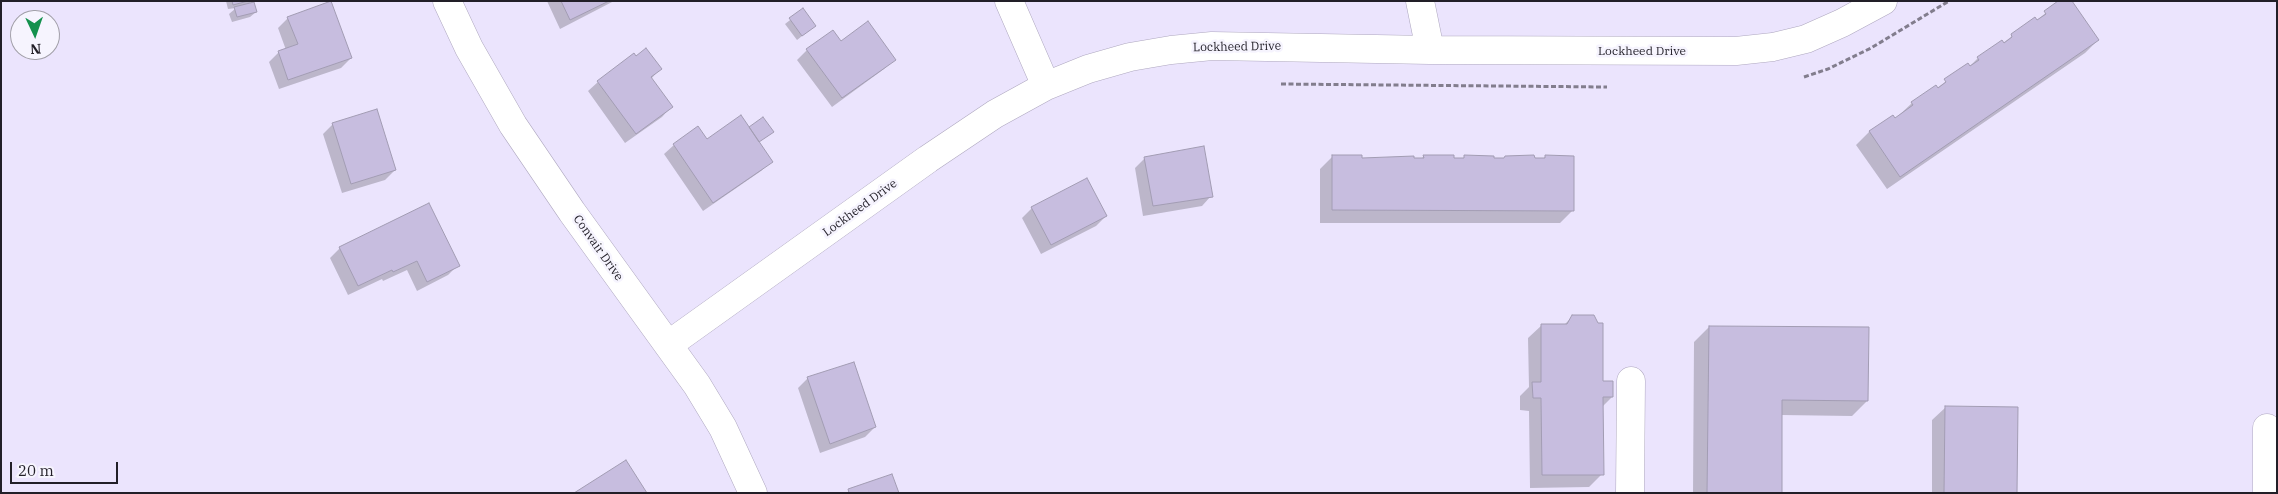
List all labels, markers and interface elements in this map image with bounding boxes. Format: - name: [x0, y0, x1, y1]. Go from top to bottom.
- north arrow: [10, 10, 60, 60]
- street label: Lockheed Drive: [1193, 39, 1281, 55]
- text: N: [30, 40, 42, 58]
- street label: Lockheed Drive: [1598, 45, 1686, 59]
- street label: Lockheed Drive: [820, 176, 900, 240]
- street label: Convair Drive: [570, 212, 626, 284]
- scale bar: [12, 452, 120, 484]
- text: 20 m: [18, 461, 54, 480]

